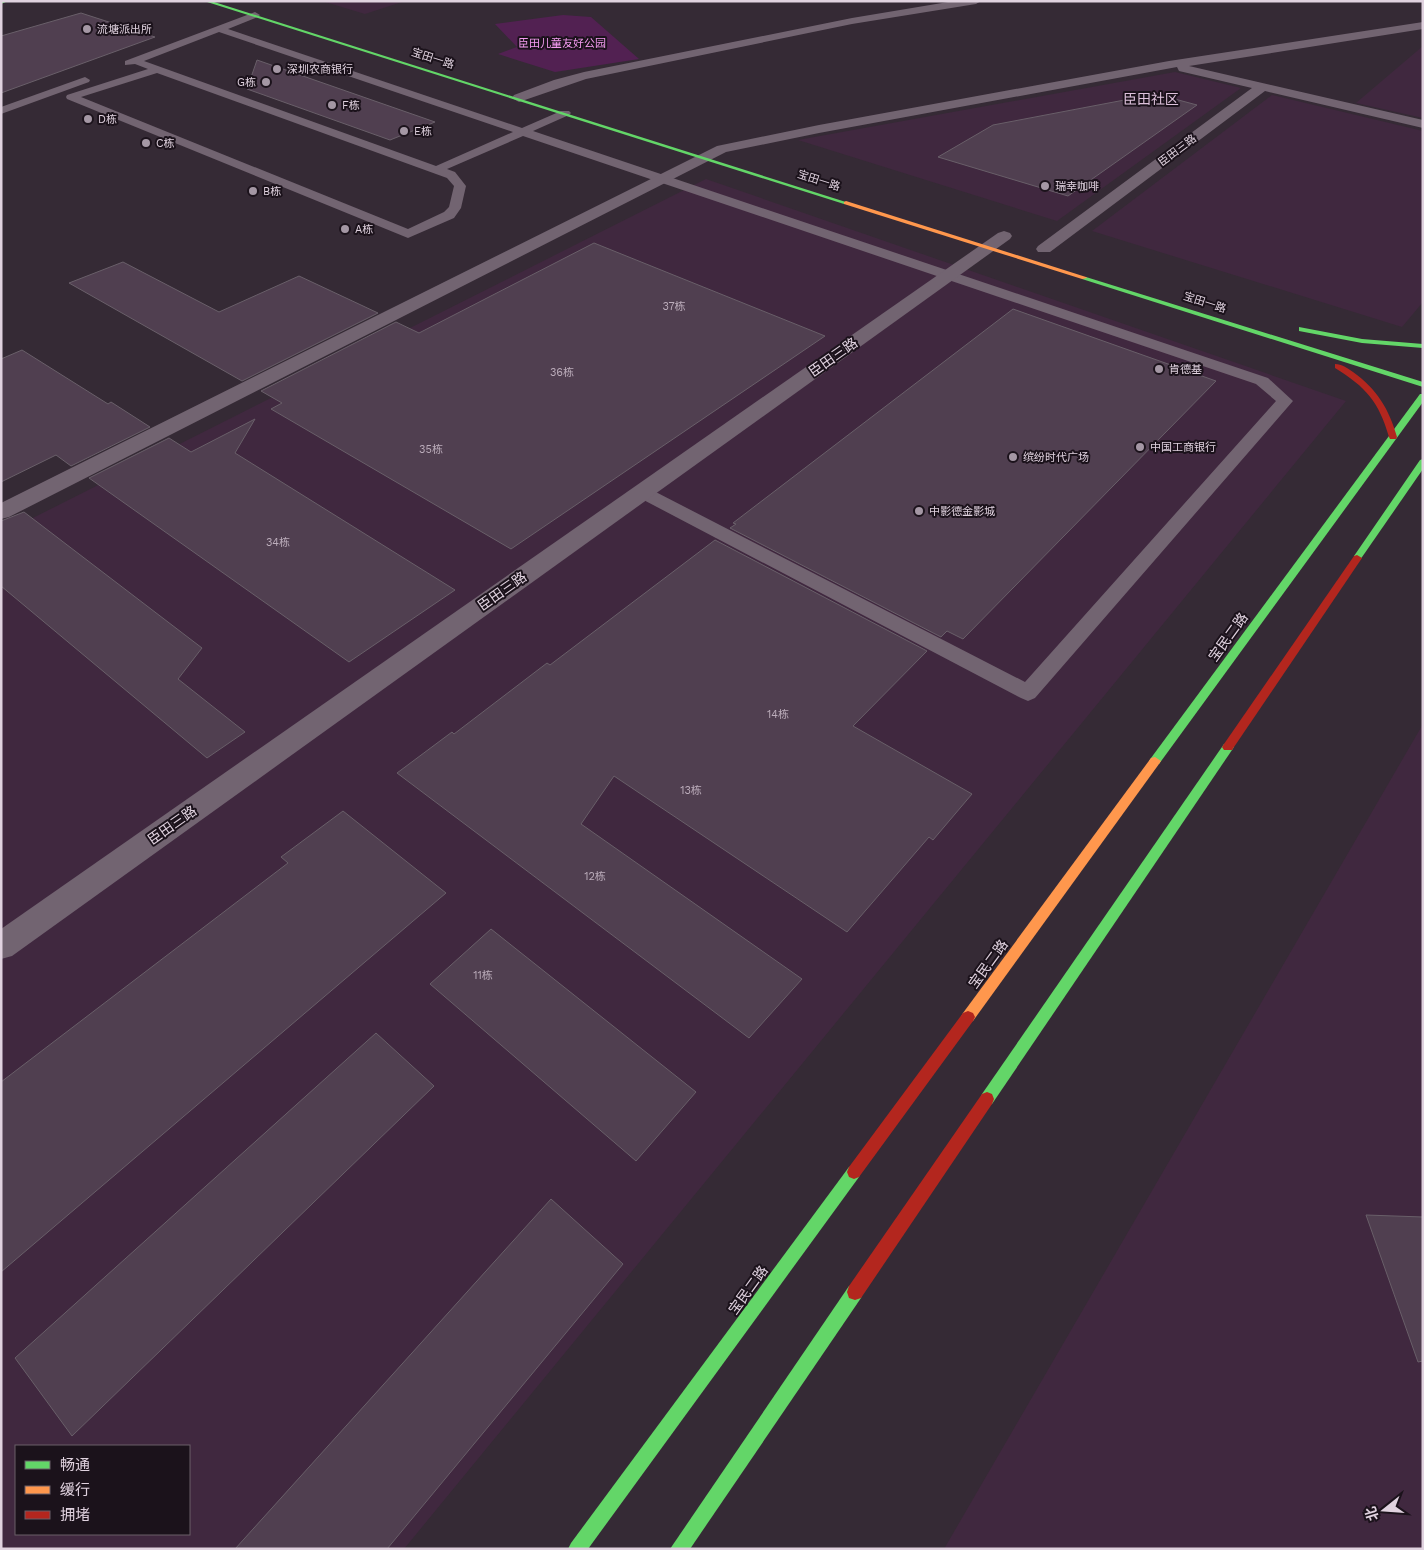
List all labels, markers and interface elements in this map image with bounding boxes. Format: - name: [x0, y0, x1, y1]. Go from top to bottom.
- marker: 流塘派出所: [81, 23, 93, 35]
- place label: 流塘派出所: [97, 23, 152, 36]
- park label: 臣田儿童友好公园: [518, 37, 606, 50]
- street label: 宝田一路: [410, 45, 456, 71]
- marker: 深圳农商银行: [271, 63, 283, 75]
- place label: 深圳农商银行: [287, 63, 353, 76]
- place label: G栋: [237, 76, 256, 89]
- marker: G栋: [260, 76, 272, 88]
- district label: 臣田社区: [1123, 91, 1179, 107]
- marker: F栋: [326, 99, 338, 111]
- place label: F栋: [342, 99, 360, 112]
- marker: D栋: [82, 113, 94, 125]
- place label: D栋: [98, 113, 117, 126]
- marker: E栋: [398, 125, 410, 137]
- place label: E栋: [414, 125, 432, 138]
- street label: 臣田三路: [1156, 132, 1199, 169]
- marker: C栋: [140, 137, 152, 149]
- place label: C栋: [156, 137, 175, 150]
- street label: 宝田一路: [796, 167, 842, 193]
- marker: 瑞幸咖啡: [1039, 180, 1051, 192]
- place label: 瑞幸咖啡: [1055, 180, 1099, 193]
- marker: B栋: [247, 185, 259, 197]
- place label: B栋: [263, 185, 281, 198]
- marker: A栋: [339, 223, 351, 235]
- place label: A栋: [355, 223, 373, 236]
- street label: 宝田一路: [1182, 289, 1228, 315]
- house number: 37栋: [662, 300, 686, 313]
- street label: 臣田三路: [805, 334, 861, 380]
- marker: 肯德基: [1153, 363, 1165, 375]
- place label: 肯德基: [1169, 363, 1202, 376]
- house number: 36栋: [550, 366, 574, 379]
- marker: 中国工商银行: [1134, 441, 1146, 453]
- place label: 中国工商银行: [1150, 441, 1216, 454]
- house number: 35栋: [419, 443, 443, 456]
- marker: 缤纷时代广场: [1007, 451, 1019, 463]
- place label: 缤纷时代广场: [1023, 451, 1089, 464]
- marker: 中影德金影城: [913, 505, 925, 517]
- place label: 中影德金影城: [929, 505, 995, 518]
- house number: 34栋: [266, 536, 290, 549]
- street label: 臣田三路: [474, 568, 530, 614]
- street label: 宝民二路: [1205, 610, 1251, 664]
- house number: 14栋: [767, 708, 789, 721]
- house number: 13栋: [680, 784, 702, 797]
- street label: 臣田三路: [144, 802, 200, 848]
- house number: 12栋: [584, 870, 606, 883]
- street label: 宝民二路: [965, 937, 1011, 991]
- house number: 11栋: [473, 969, 493, 982]
- street label: 宝民二路: [725, 1263, 771, 1317]
- legend: [15, 1445, 190, 1535]
- text: 畅通: [60, 1456, 90, 1474]
- text: 缓行: [60, 1481, 90, 1499]
- north arrow: [1359, 1485, 1409, 1535]
- text: 北: [1362, 1505, 1381, 1523]
- text: 拥堵: [60, 1506, 90, 1524]

